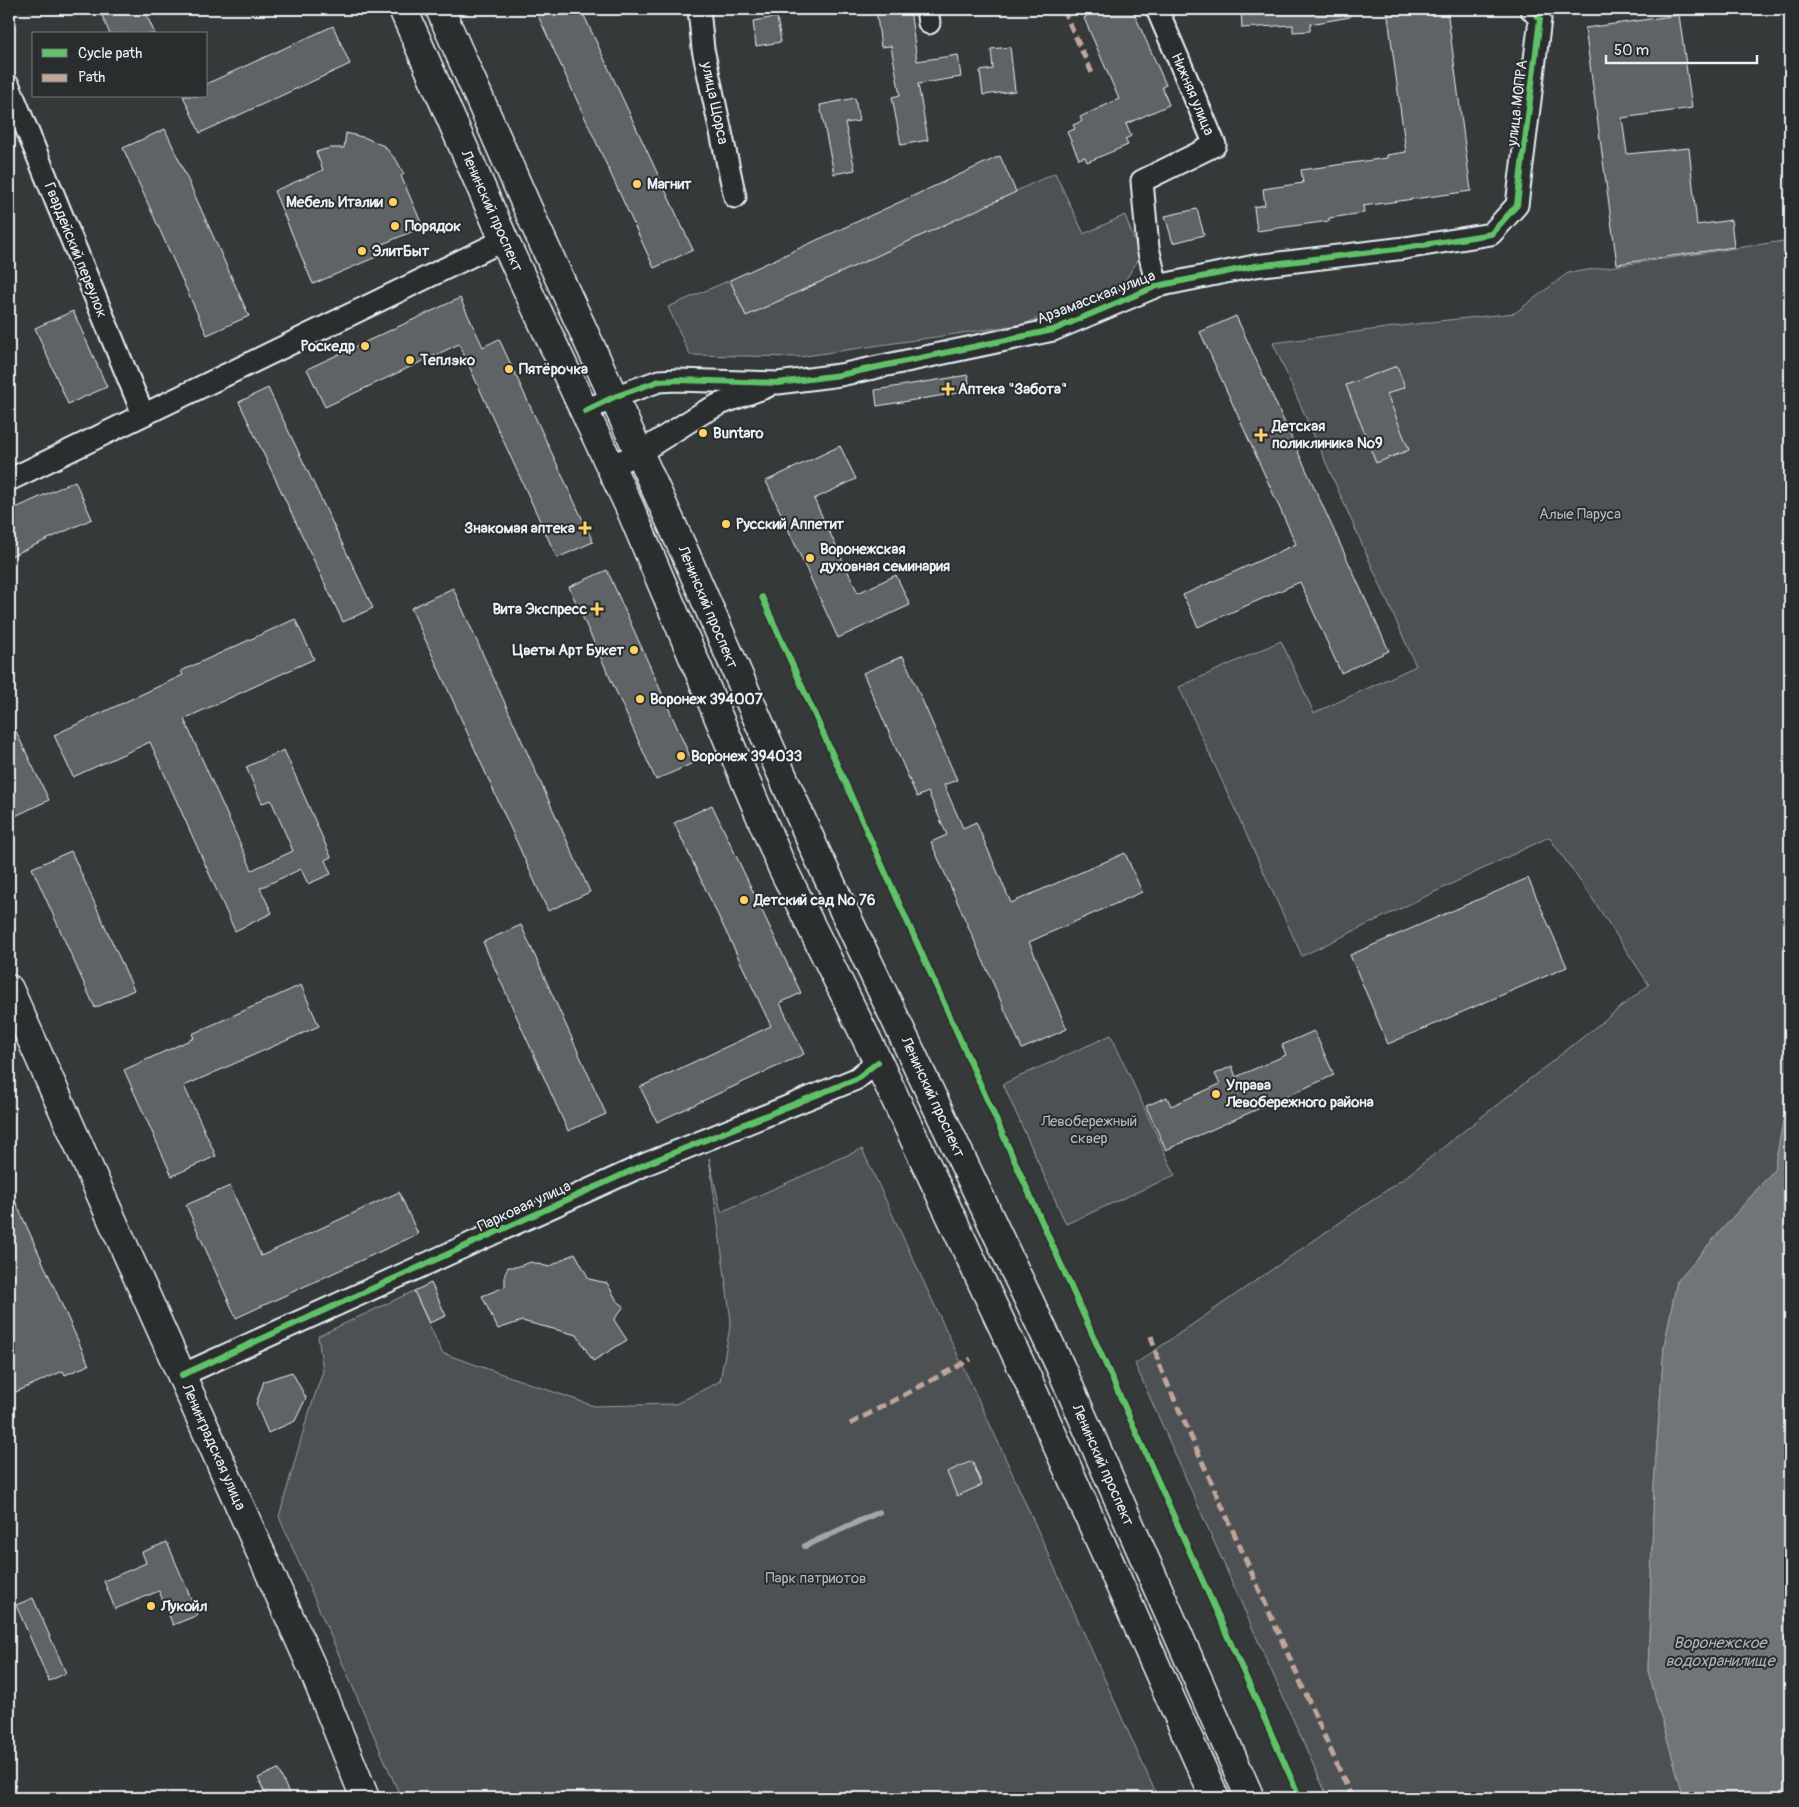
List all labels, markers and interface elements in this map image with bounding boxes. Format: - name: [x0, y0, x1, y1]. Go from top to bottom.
- legend: [32, 32, 208, 98]
- scale bar: [1606, 32, 1758, 64]
- text: 50 m: [1614, 41, 1649, 60]
- text: Cycle path: [78, 44, 142, 63]
- street label: Нижняя улица: [1167, 50, 1218, 138]
- street label: улица МОПРА: [1503, 58, 1532, 148]
- street label: улица Щорса: [696, 59, 733, 146]
- text: Path: [78, 68, 105, 87]
- street label: Ленинский проспект: [456, 146, 527, 275]
- place label: Магнит: [647, 175, 692, 194]
- marker: Магнит: [631, 178, 643, 190]
- street label: Гвардейский переулок: [40, 180, 111, 321]
- place label: Мебель Италии: [286, 193, 383, 212]
- marker: Мебель Италии: [387, 196, 399, 208]
- place label: Порядок: [405, 217, 461, 236]
- marker: Порядок: [389, 220, 401, 232]
- place label: ЭлитБыт: [372, 242, 430, 261]
- marker: ЭлитБыт: [356, 245, 368, 257]
- street label: Арзамасская улица: [1034, 266, 1158, 329]
- place label: Роскедр: [301, 337, 355, 356]
- marker: Роскедр: [359, 340, 371, 352]
- place label: Теплэко: [419, 351, 475, 370]
- marker: Теплэко: [404, 354, 416, 366]
- place label: Пятёрочка: [519, 360, 588, 379]
- marker: Пятёрочка: [503, 363, 515, 375]
- place label: Аптека "Забота": [958, 380, 1067, 399]
- marker: Аптека "Забота": [942, 383, 954, 395]
- place label: Детская поликлиника №9: [1271, 417, 1383, 453]
- place label: Buntaro: [713, 424, 764, 443]
- marker: Buntaro: [697, 427, 709, 439]
- marker: Детская поликлиника №9: [1254, 428, 1268, 442]
- park label: Алые Паруса: [1539, 505, 1621, 524]
- place label: Русский Аппетит: [736, 515, 845, 534]
- marker: Русский Аппетит: [720, 518, 732, 530]
- place label: Знакомая аптека: [464, 519, 575, 538]
- marker: Знакомая аптека: [579, 522, 591, 534]
- place label: Воронежская духовная семинария: [819, 540, 950, 576]
- street label: Ленинский проспект: [673, 542, 742, 672]
- marker: Воронежская духовная семинария: [804, 552, 816, 564]
- place label: Вита Экспресс: [492, 600, 587, 619]
- marker: Вита Экспресс: [591, 603, 603, 615]
- place label: Цветы Арт Букет: [513, 641, 624, 660]
- marker: Цветы Арт Букет: [628, 644, 640, 656]
- place label: Воронеж 394007: [650, 690, 763, 709]
- marker: Воронеж 394007: [634, 693, 646, 705]
- place label: Воронеж 394033: [691, 747, 802, 766]
- marker: Воронеж 394033: [675, 750, 687, 762]
- place label: Детский сад № 76: [753, 891, 876, 910]
- marker: Детский сад № 76: [738, 894, 750, 906]
- street label: Ленинский проспект: [896, 1033, 969, 1161]
- place label: Управа Левобережного района: [1225, 1076, 1374, 1112]
- marker: Управа Левобережного района: [1210, 1088, 1222, 1100]
- park label: Левобережный сквер: [1040, 1112, 1137, 1148]
- street label: Парковая улица: [474, 1177, 574, 1236]
- street label: Ленинградская улица: [177, 1380, 250, 1513]
- street label: Ленинский проспект: [1067, 1400, 1138, 1529]
- park label: Парк патриотов: [766, 1569, 866, 1588]
- place label: Лукойл: [160, 1597, 207, 1616]
- marker: Лукойл: [145, 1600, 157, 1612]
- water label: Воронежское водохранилище: [1665, 1633, 1777, 1671]

